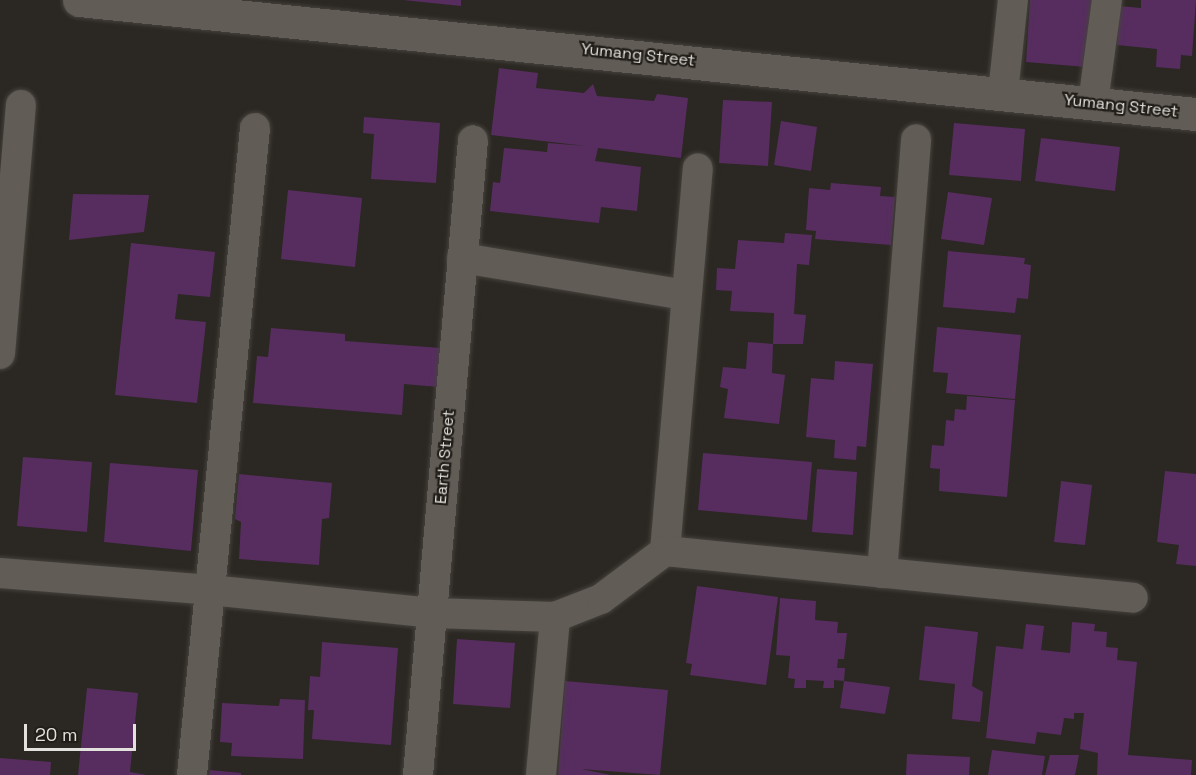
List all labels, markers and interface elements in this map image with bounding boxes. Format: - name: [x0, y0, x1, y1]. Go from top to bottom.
- street label: Yumang Street: [580, 39, 696, 71]
- street label: Yumang Street: [1063, 90, 1179, 122]
- street label: Earth Street: [431, 409, 459, 505]
- scale bar: [27, 712, 140, 750]
- text: 20 m: [35, 723, 78, 746]

